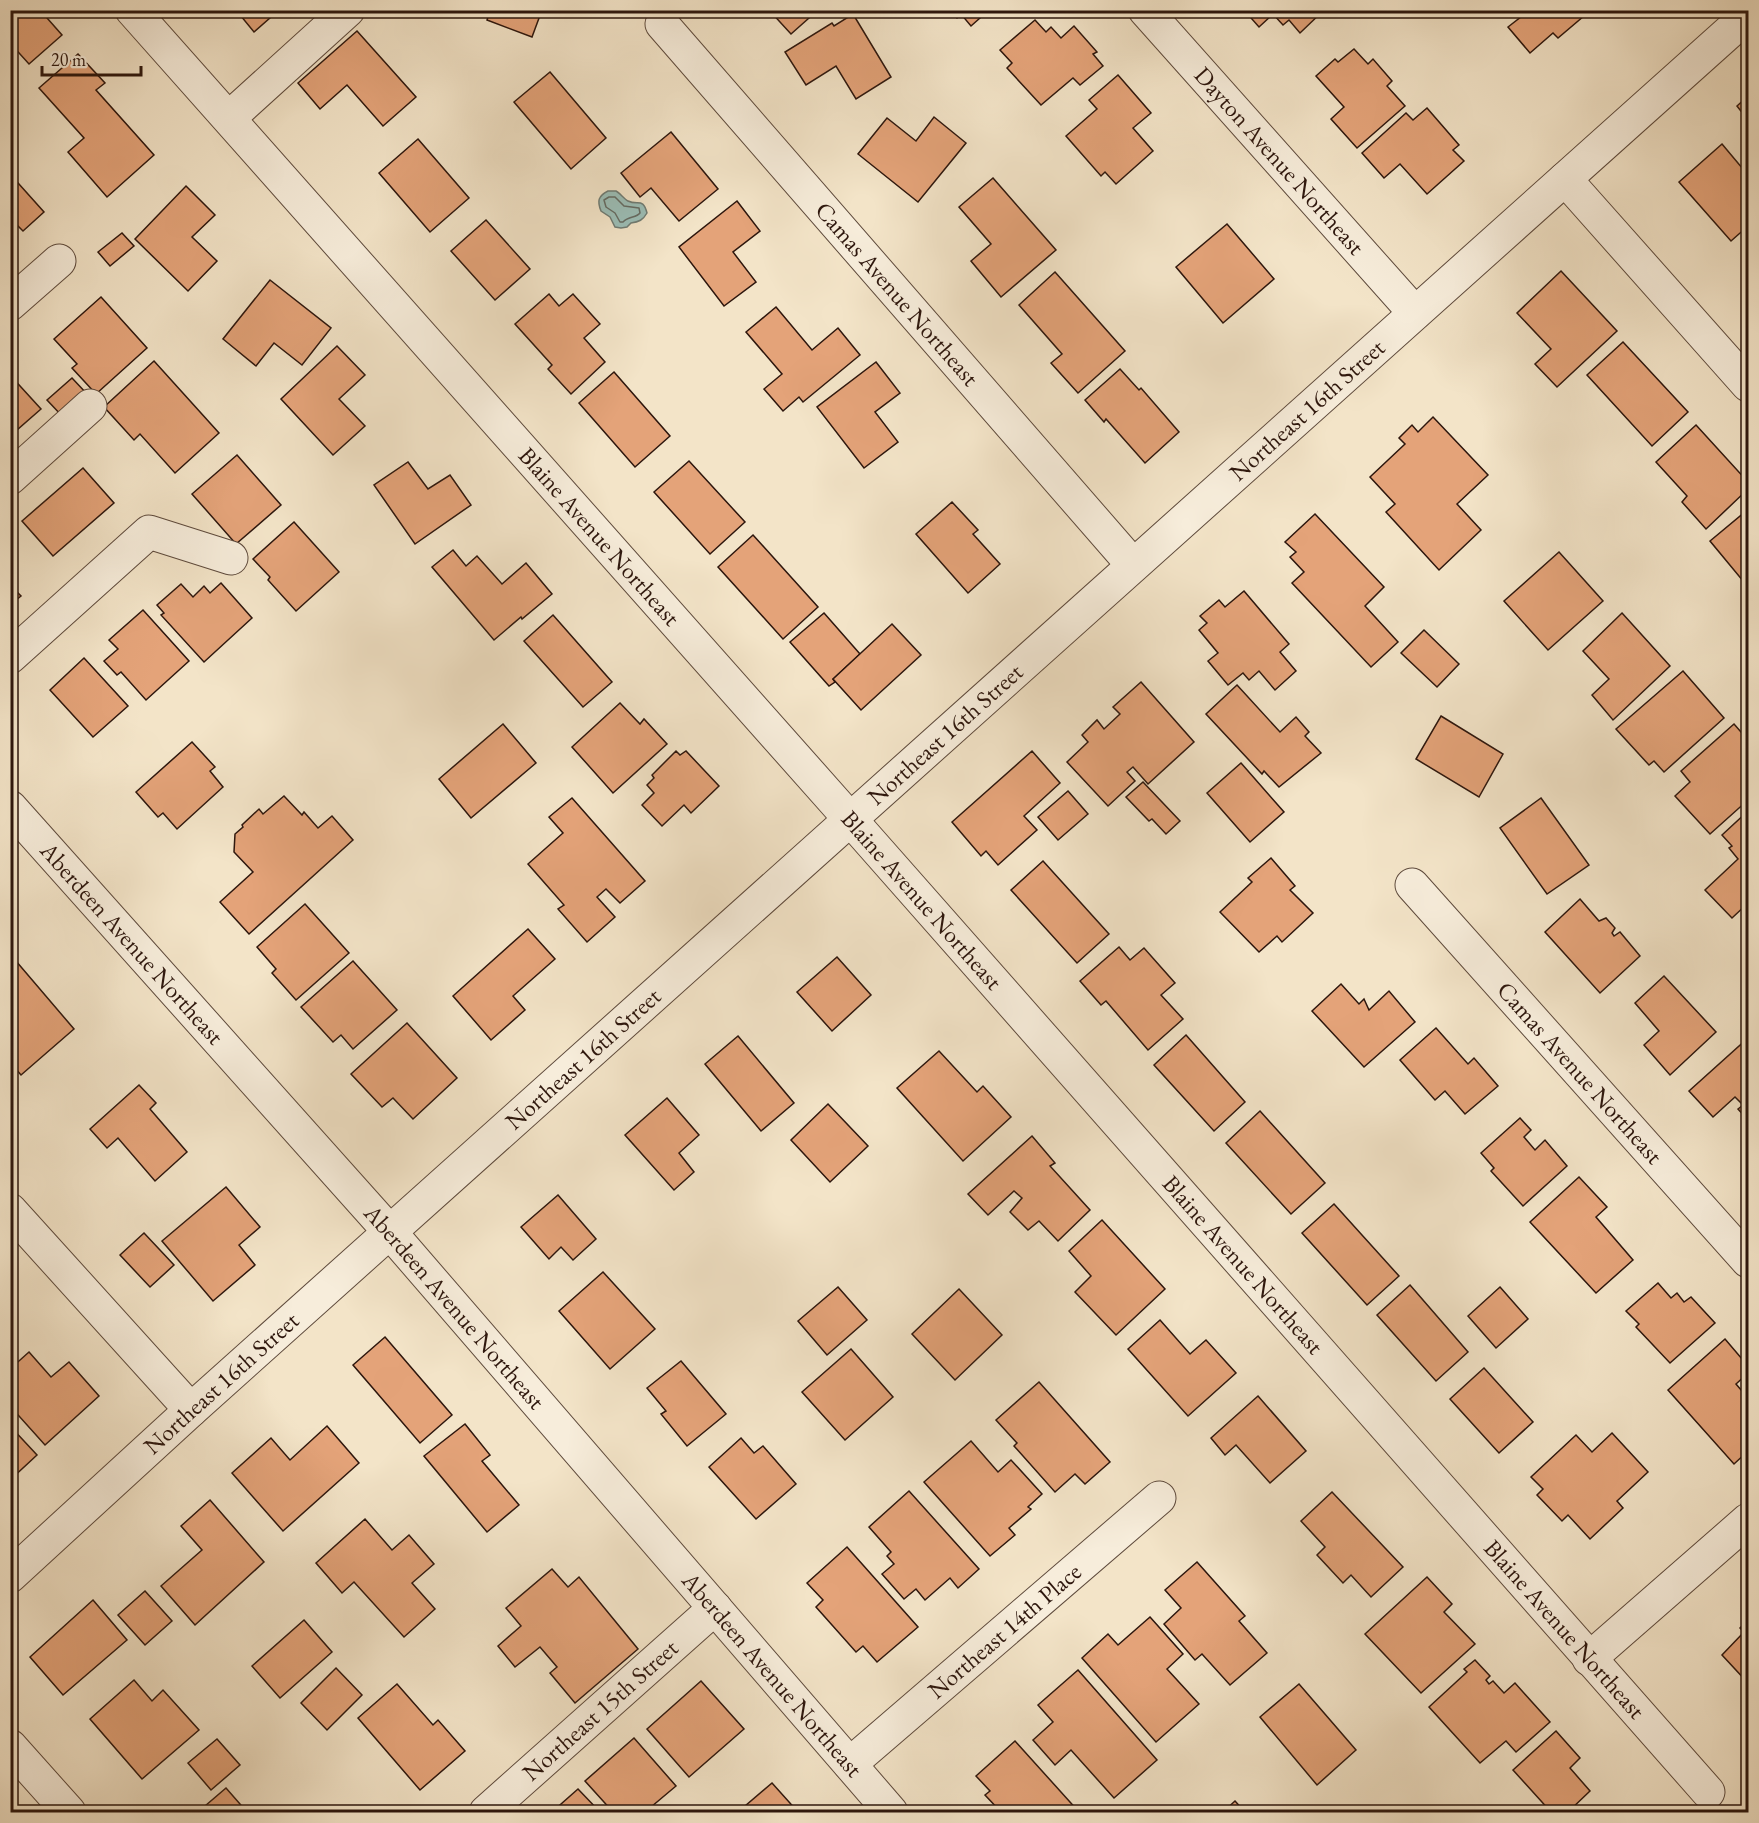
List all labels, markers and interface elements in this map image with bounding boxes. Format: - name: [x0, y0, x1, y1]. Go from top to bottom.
- scale bar: [42, 39, 141, 77]
- text: 20 m: [51, 48, 86, 71]
- street label: Dayton Avenue Northeast: [1188, 60, 1372, 261]
- street label: Camas Avenue Northeast: [809, 195, 986, 393]
- street label: Northeast 16th Street: [1222, 332, 1391, 488]
- street label: Blaine Avenue Northeast: [512, 440, 688, 633]
- street label: Northeast 16th Street: [860, 656, 1029, 812]
- street label: Blaine Avenue Northeast: [835, 804, 1010, 996]
- street label: Aberdeen Avenue Northeast: [33, 835, 231, 1051]
- street label: Camas Avenue Northeast: [1491, 975, 1670, 1171]
- street label: Northeast 16th Street: [498, 980, 667, 1136]
- street label: Blaine Avenue Northeast: [1156, 1168, 1331, 1361]
- street label: Aberdeen Avenue Northeast: [357, 1197, 552, 1416]
- street label: Northeast 16th Street: [137, 1305, 305, 1461]
- street label: Blaine Avenue Northeast: [1478, 1533, 1653, 1725]
- street label: Northeast 14th Place: [921, 1556, 1088, 1705]
- street label: Aberdeen Avenue Northeast: [675, 1565, 870, 1784]
- street label: Northeast 15th Street: [515, 1632, 685, 1787]

